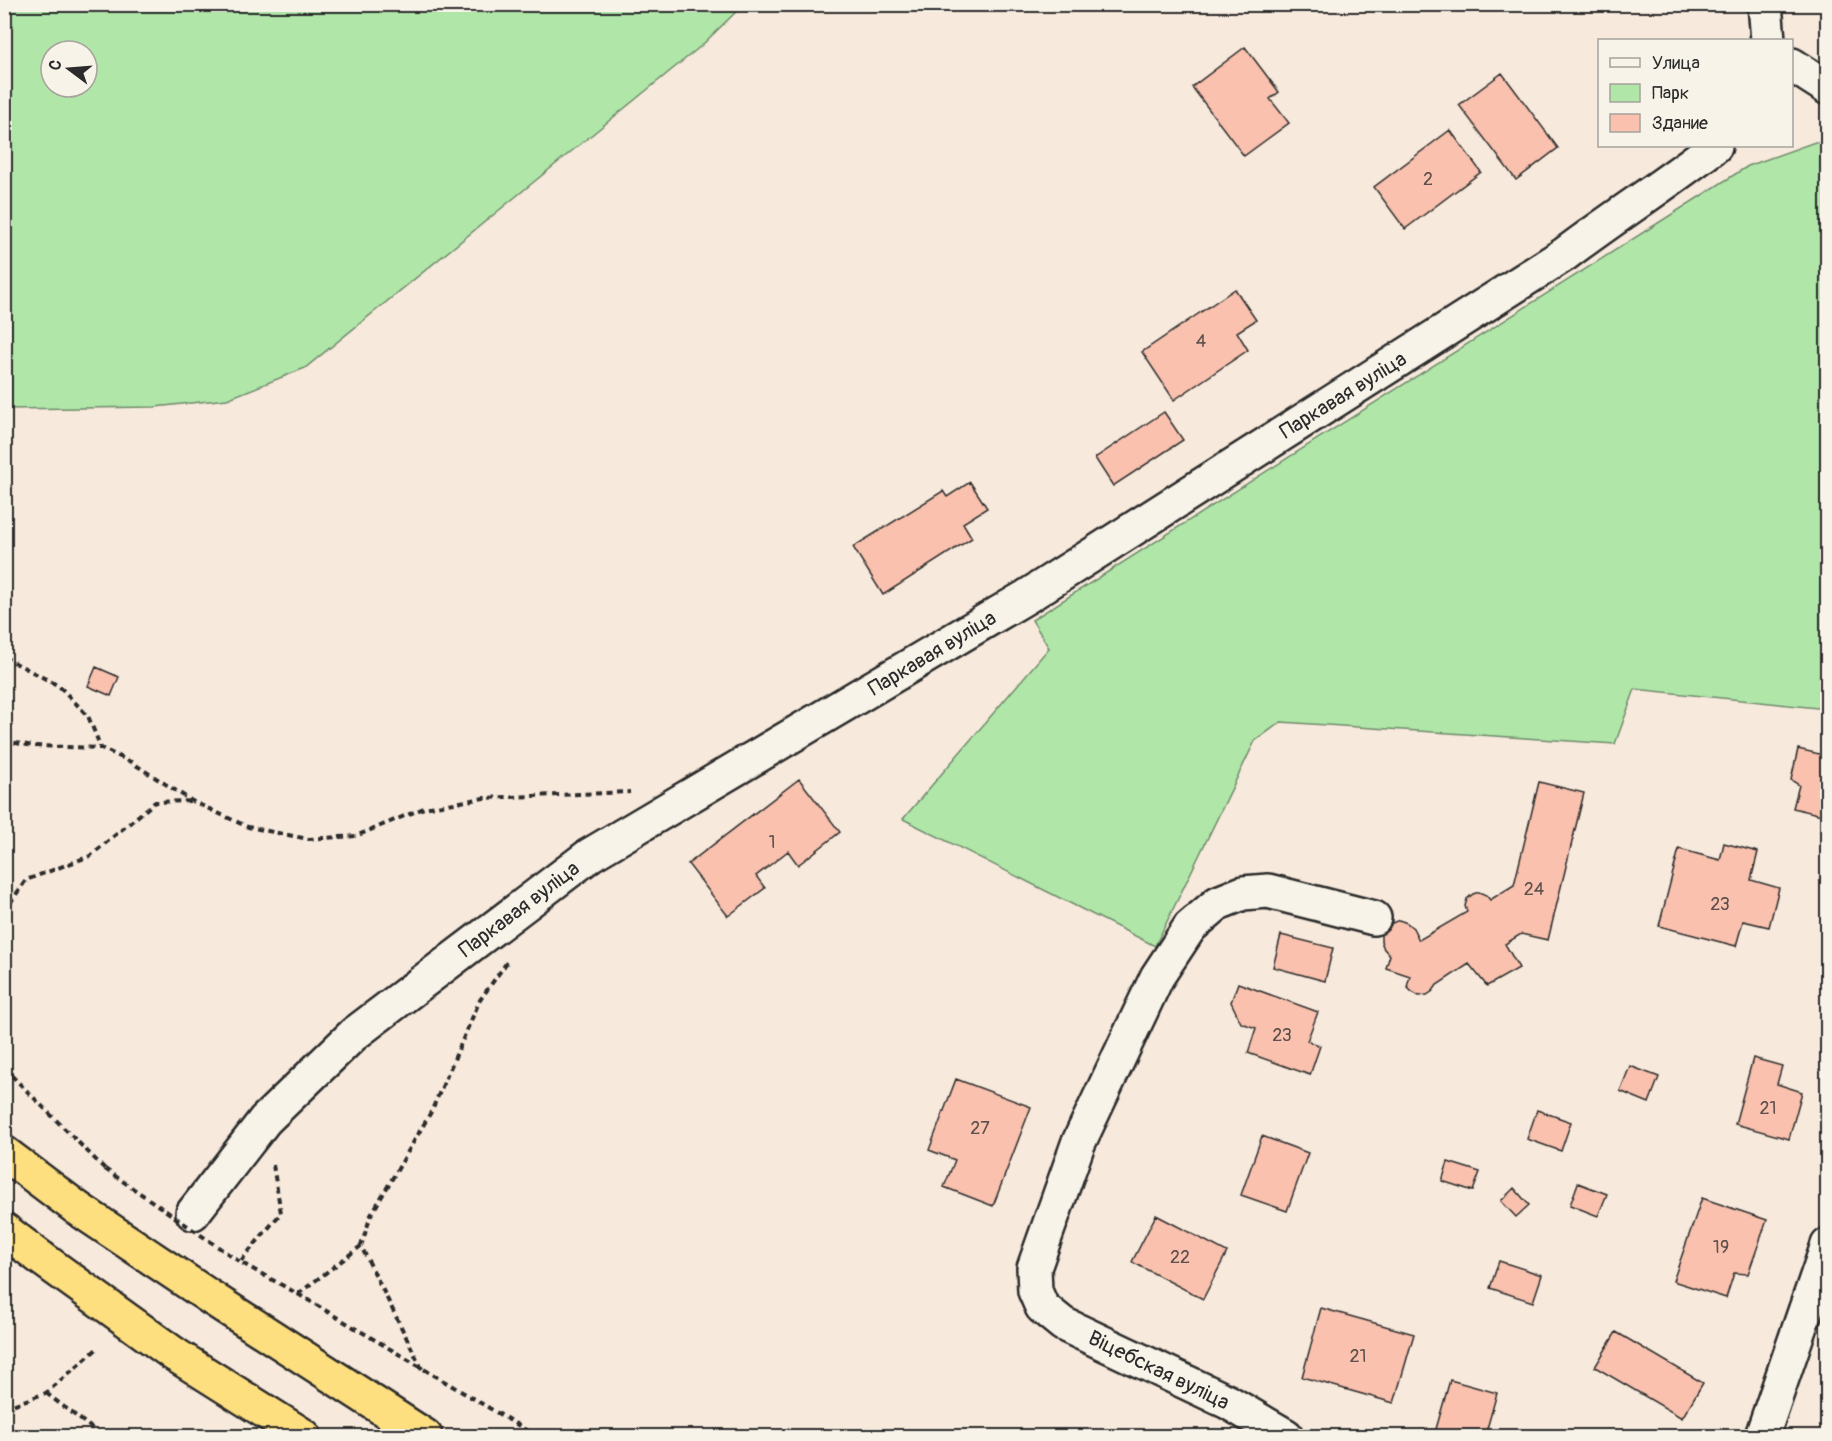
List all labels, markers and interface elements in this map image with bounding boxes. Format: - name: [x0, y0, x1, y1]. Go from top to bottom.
- north arrow: [39, 39, 99, 99]
- legend: [1598, 39, 1793, 147]
- text: Улица: [1652, 52, 1700, 75]
- text: С: [45, 58, 67, 73]
- text: Парк: [1652, 82, 1689, 105]
- text: Здание: [1652, 112, 1708, 135]
- house number: 2: [1423, 168, 1433, 191]
- house number: 4: [1196, 330, 1207, 353]
- street label: Паркавая вуліца: [1275, 346, 1412, 445]
- street label: Паркавая вуліца: [863, 605, 1001, 702]
- house number: 1: [768, 831, 776, 854]
- street label: Паркавая вуліца: [454, 855, 585, 964]
- house number: 24: [1524, 878, 1545, 901]
- house number: 23: [1710, 893, 1730, 916]
- house number: 23: [1272, 1024, 1292, 1047]
- house number: 21: [1759, 1097, 1777, 1120]
- house number: 27: [970, 1117, 990, 1140]
- house number: 19: [1713, 1236, 1729, 1259]
- house number: 22: [1170, 1246, 1190, 1269]
- street label: Віцебская вуліца: [1084, 1325, 1234, 1416]
- house number: 21: [1349, 1345, 1367, 1368]

